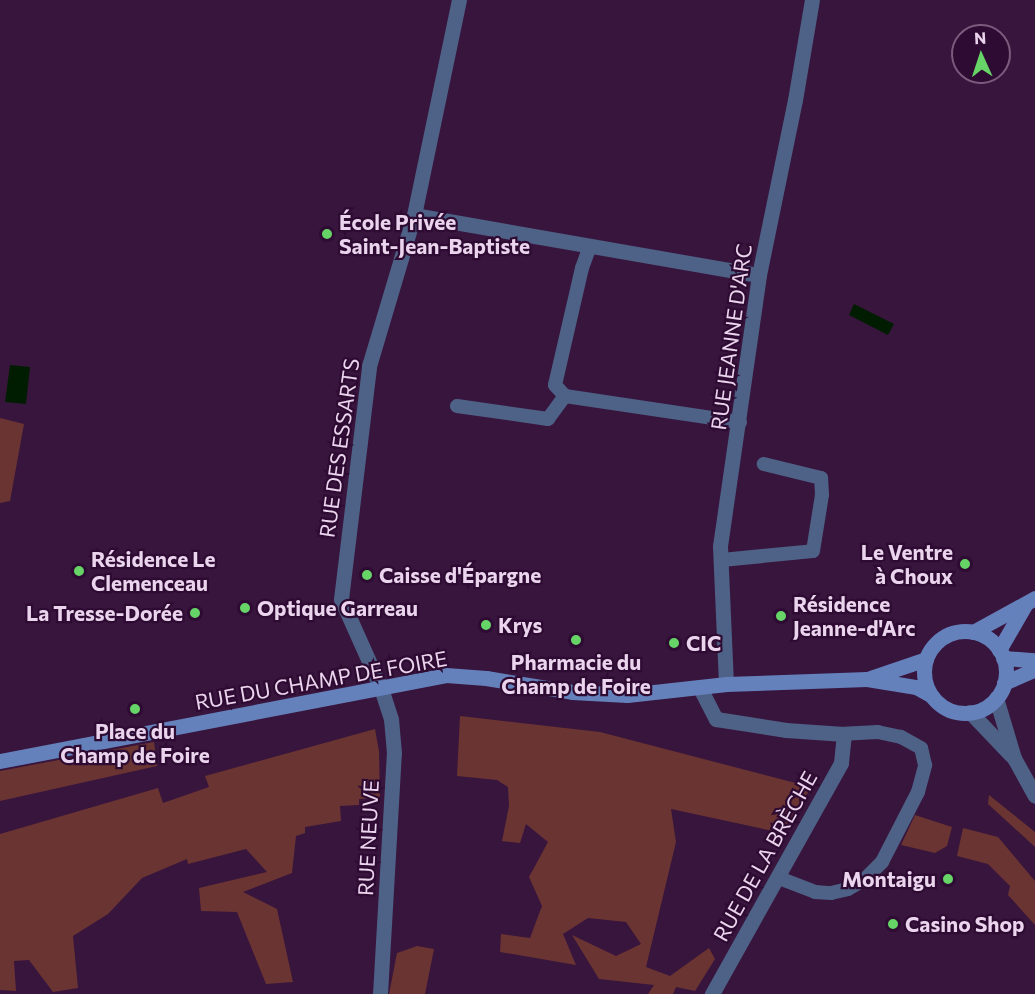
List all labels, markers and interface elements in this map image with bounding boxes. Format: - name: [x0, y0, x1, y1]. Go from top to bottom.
- north arrow: [951, 24, 1011, 84]
- text: N: [974, 28, 987, 47]
- place label: École Privée Saint-Jean-Baptiste: [339, 209, 530, 259]
- marker: École Privée Saint-Jean-Baptiste: [320, 227, 334, 241]
- street label: RUE JEANNE D'ARC: [705, 242, 757, 432]
- street label: RUE DES ESSARTS: [314, 357, 364, 539]
- place label: Le Ventre à Choux: [861, 539, 953, 589]
- place label: Résidence Le Clemenceau: [91, 546, 215, 596]
- marker: Le Ventre à Choux: [958, 557, 972, 571]
- place label: Caisse d'Épargne: [379, 562, 541, 588]
- marker: Résidence Le Clemenceau: [72, 564, 86, 578]
- marker: Caisse d'Épargne: [360, 568, 374, 582]
- place label: Résidence Jeanne-d'Arc: [793, 591, 915, 641]
- place label: Optique Garreau: [257, 595, 418, 621]
- place label: La Tresse-Dorée: [26, 600, 183, 626]
- marker: Optique Garreau: [238, 601, 252, 615]
- marker: La Tresse-Dorée: [188, 606, 202, 620]
- marker: Résidence Jeanne-d'Arc: [774, 609, 788, 623]
- place label: Krys: [498, 612, 542, 638]
- marker: Krys: [479, 618, 493, 632]
- place label: CIC: [686, 630, 721, 656]
- marker: Pharmacie du Champ de Foire: [569, 633, 583, 647]
- marker: CIC: [667, 636, 681, 650]
- street label: RUE DU CHAMP DE FOIRE: [193, 645, 449, 715]
- place label: Pharmacie du Champ de Foire: [501, 649, 651, 699]
- marker: Place du Champ de Foire: [128, 702, 142, 716]
- place label: Place du Champ de Foire: [60, 718, 210, 768]
- street label: RUE DE LA BRÈCHE: [708, 767, 822, 945]
- street label: RUE NEUVE: [352, 779, 384, 897]
- place label: Montaigu: [842, 866, 936, 892]
- marker: Montaigu: [941, 872, 955, 886]
- place label: Casino Shop: [905, 911, 1025, 937]
- marker: Casino Shop: [886, 917, 900, 931]

